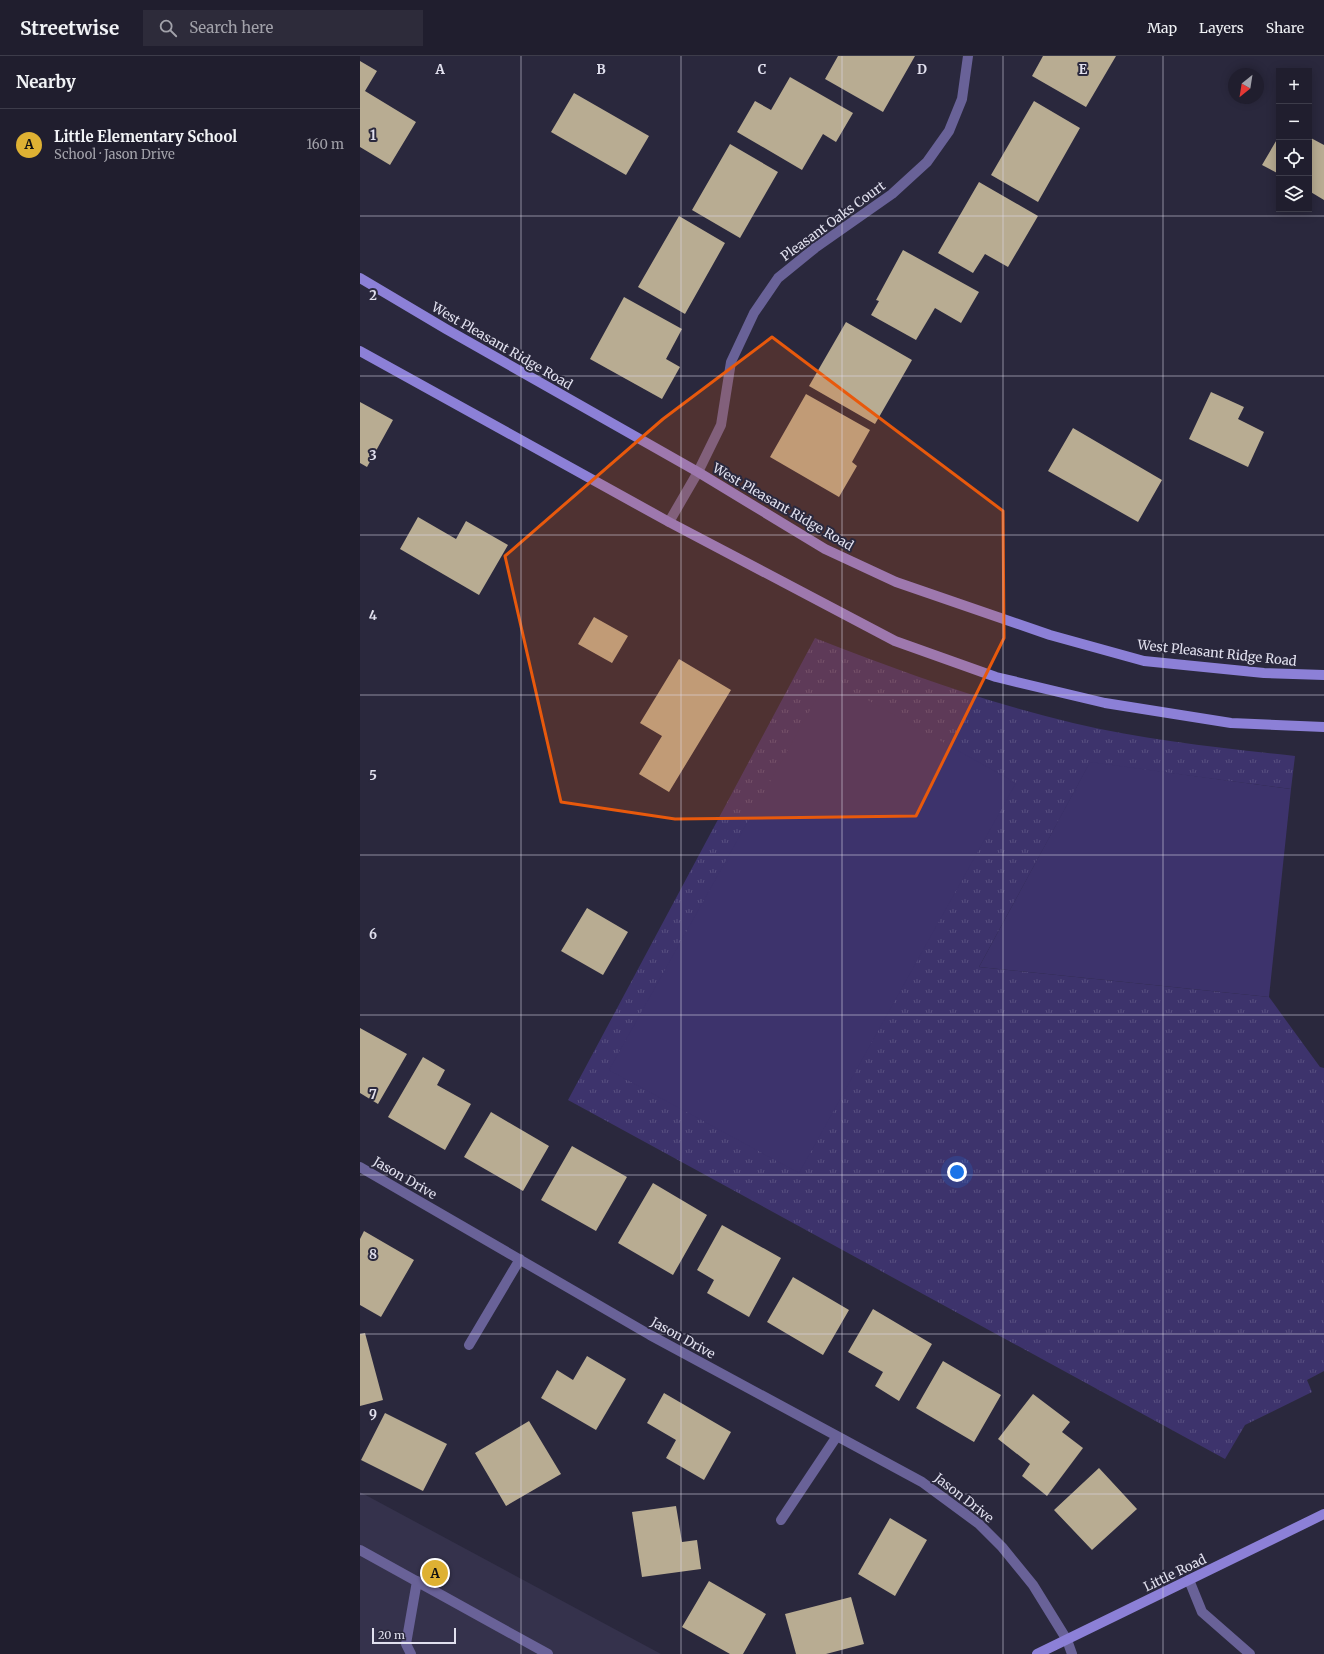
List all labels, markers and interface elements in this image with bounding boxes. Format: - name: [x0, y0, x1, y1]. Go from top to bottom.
- search box: [143, 10, 423, 46]
- text: Streetwise: [20, 16, 119, 40]
- icon: search: [157, 17, 179, 39]
- text: Search here: [189, 18, 273, 37]
- text: Map: [1147, 19, 1177, 37]
- text: Layers: [1199, 19, 1244, 37]
- text: Share: [1266, 19, 1304, 37]
- text: A: [434, 61, 445, 78]
- text: B: [596, 61, 606, 78]
- text: C: [758, 61, 767, 78]
- text: D: [917, 61, 927, 78]
- text: E: [1079, 61, 1088, 78]
- north arrow: [1228, 68, 1264, 104]
- map controls: [1276, 68, 1312, 212]
- button: +: [1276, 68, 1312, 104]
- text: Nearby: [16, 71, 76, 93]
- button: −: [1276, 104, 1312, 140]
- text: Little Elementary School: [54, 127, 237, 146]
- text: 1: [370, 127, 376, 144]
- text: A: [24, 136, 34, 153]
- text: 160 m: [306, 136, 344, 153]
- button: locate: [1276, 140, 1312, 176]
- text: School · Jason Drive: [54, 146, 175, 163]
- button: layers: [1276, 176, 1312, 212]
- street label: Pleasant Oaks Court: [777, 177, 889, 265]
- text: 2: [369, 287, 377, 304]
- street label: West Pleasant Ridge Road: [428, 298, 576, 393]
- text: 3: [369, 447, 377, 464]
- street label: West Pleasant Ridge Road: [709, 459, 857, 554]
- text: 4: [369, 607, 378, 624]
- street label: West Pleasant Ridge Road: [1135, 636, 1298, 670]
- text: 5: [369, 767, 377, 784]
- text: 6: [369, 926, 377, 943]
- text: 7: [369, 1086, 377, 1103]
- street label: Jason Drive: [369, 1152, 440, 1203]
- your location: [947, 1162, 967, 1182]
- text: 8: [369, 1246, 377, 1263]
- street label: Jason Drive: [647, 1313, 718, 1363]
- text: 9: [369, 1406, 377, 1423]
- street label: Jason Drive: [930, 1469, 997, 1527]
- street label: Little Road: [1141, 1550, 1209, 1595]
- pin: A: [422, 1558, 448, 1588]
- scale bar: [372, 1626, 456, 1645]
- text: 20 m: [378, 1628, 405, 1642]

